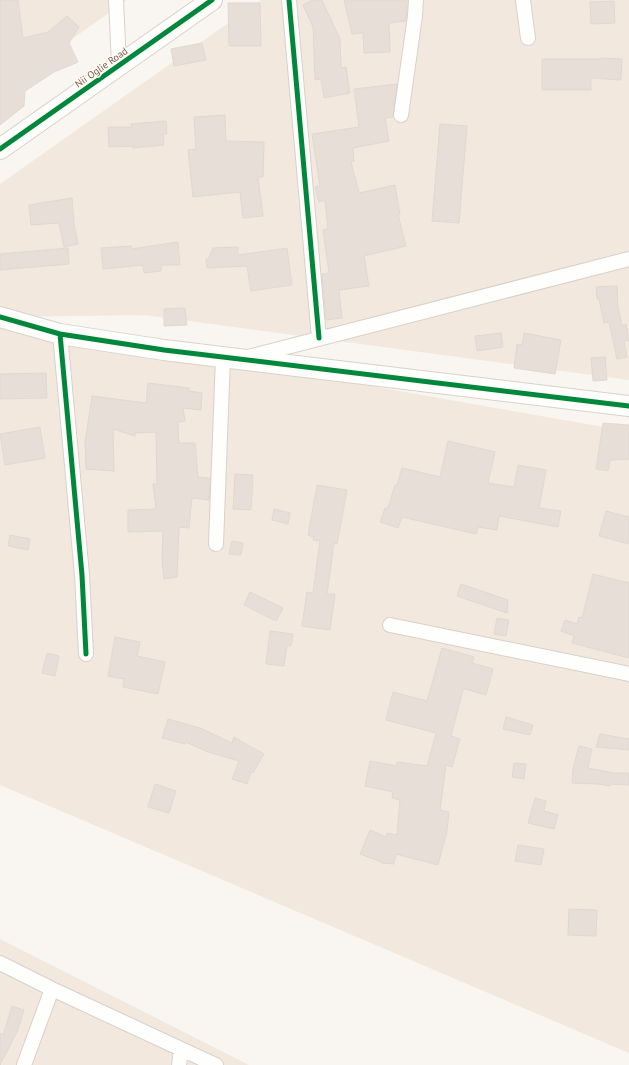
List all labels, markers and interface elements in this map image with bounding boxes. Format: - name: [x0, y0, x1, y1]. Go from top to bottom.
- street label: Nii Oglie Road: [72, 44, 130, 90]

